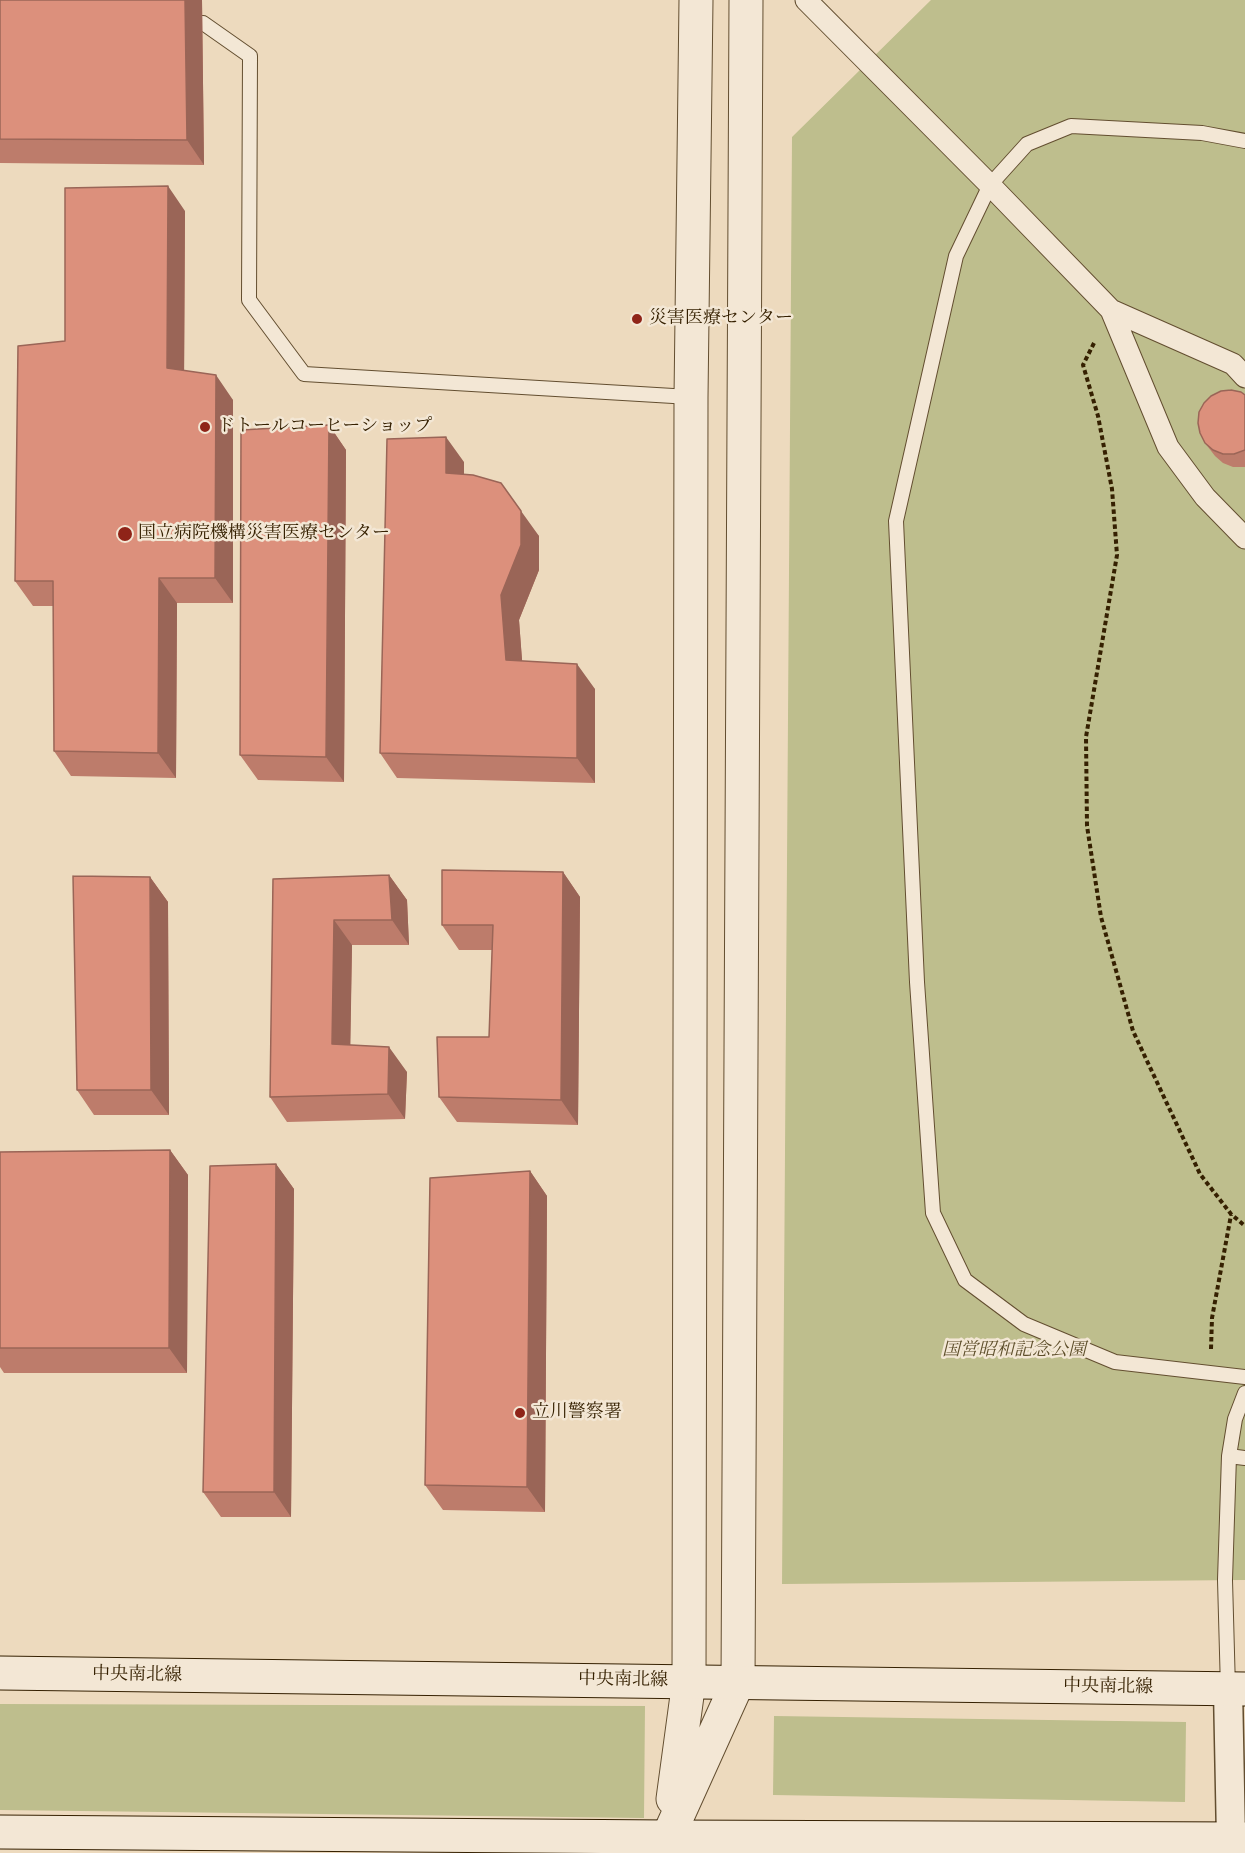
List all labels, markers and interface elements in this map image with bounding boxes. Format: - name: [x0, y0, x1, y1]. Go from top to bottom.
- place label: 災害医療センター: [649, 308, 793, 330]
- marker: 災害医療センター: [630, 312, 644, 326]
- place label: ドトールコーヒーショップ: [217, 416, 432, 438]
- marker: ドトールコーヒーショップ: [198, 420, 212, 434]
- place label: 国立病院機構災害医療センター: [138, 523, 390, 545]
- marker: 国立病院機構災害医療センター: [116, 525, 134, 543]
- park label: 国営昭和記念公園: [942, 1340, 1086, 1362]
- place label: 立川警察署: [532, 1402, 622, 1424]
- marker: 立川警察署: [513, 1406, 527, 1420]
- street label: 中央南北線: [92, 1663, 182, 1687]
- street label: 中央南北線: [578, 1668, 668, 1692]
- street label: 中央南北線: [1063, 1675, 1153, 1699]

